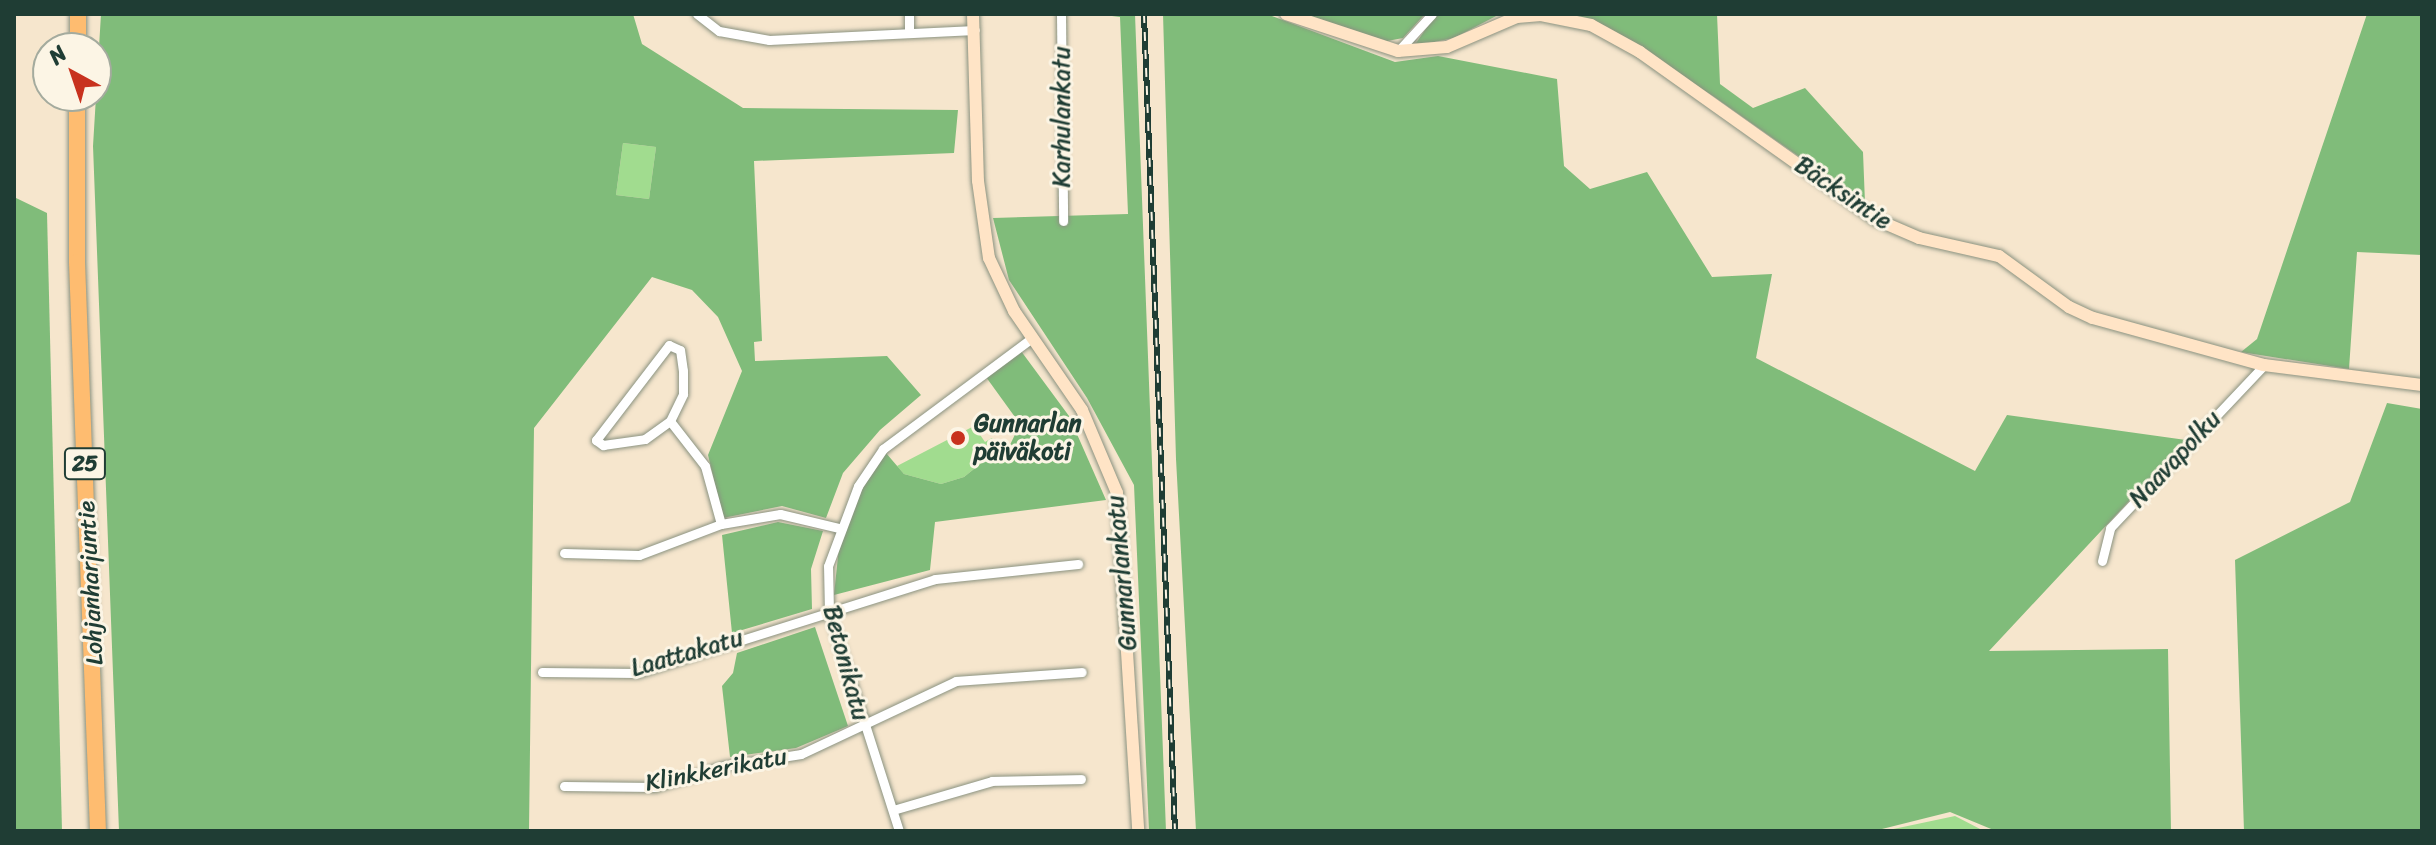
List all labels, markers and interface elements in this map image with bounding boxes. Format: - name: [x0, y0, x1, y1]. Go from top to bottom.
- north arrow: [32, 32, 112, 112]
- text: N: [39, 35, 76, 75]
- street label: Karhulankatu: [1048, 46, 1076, 188]
- street label: Bäcksintie: [1789, 150, 1897, 236]
- street label: Naavapolku: [2123, 405, 2227, 513]
- place label: Gunnarlan päiväkoti: [974, 410, 1081, 466]
- marker: Gunnarlan päiväkoti: [949, 429, 967, 447]
- road number: 25: [63, 446, 107, 482]
- street label: Gunnarlankatu: [1101, 494, 1143, 652]
- street label: Lohjanharjuntie: [72, 500, 110, 666]
- street label: Betonikatu: [817, 602, 875, 724]
- street label: Laattakatu: [628, 623, 746, 683]
- street label: Klinkkerikatu: [643, 742, 789, 798]

